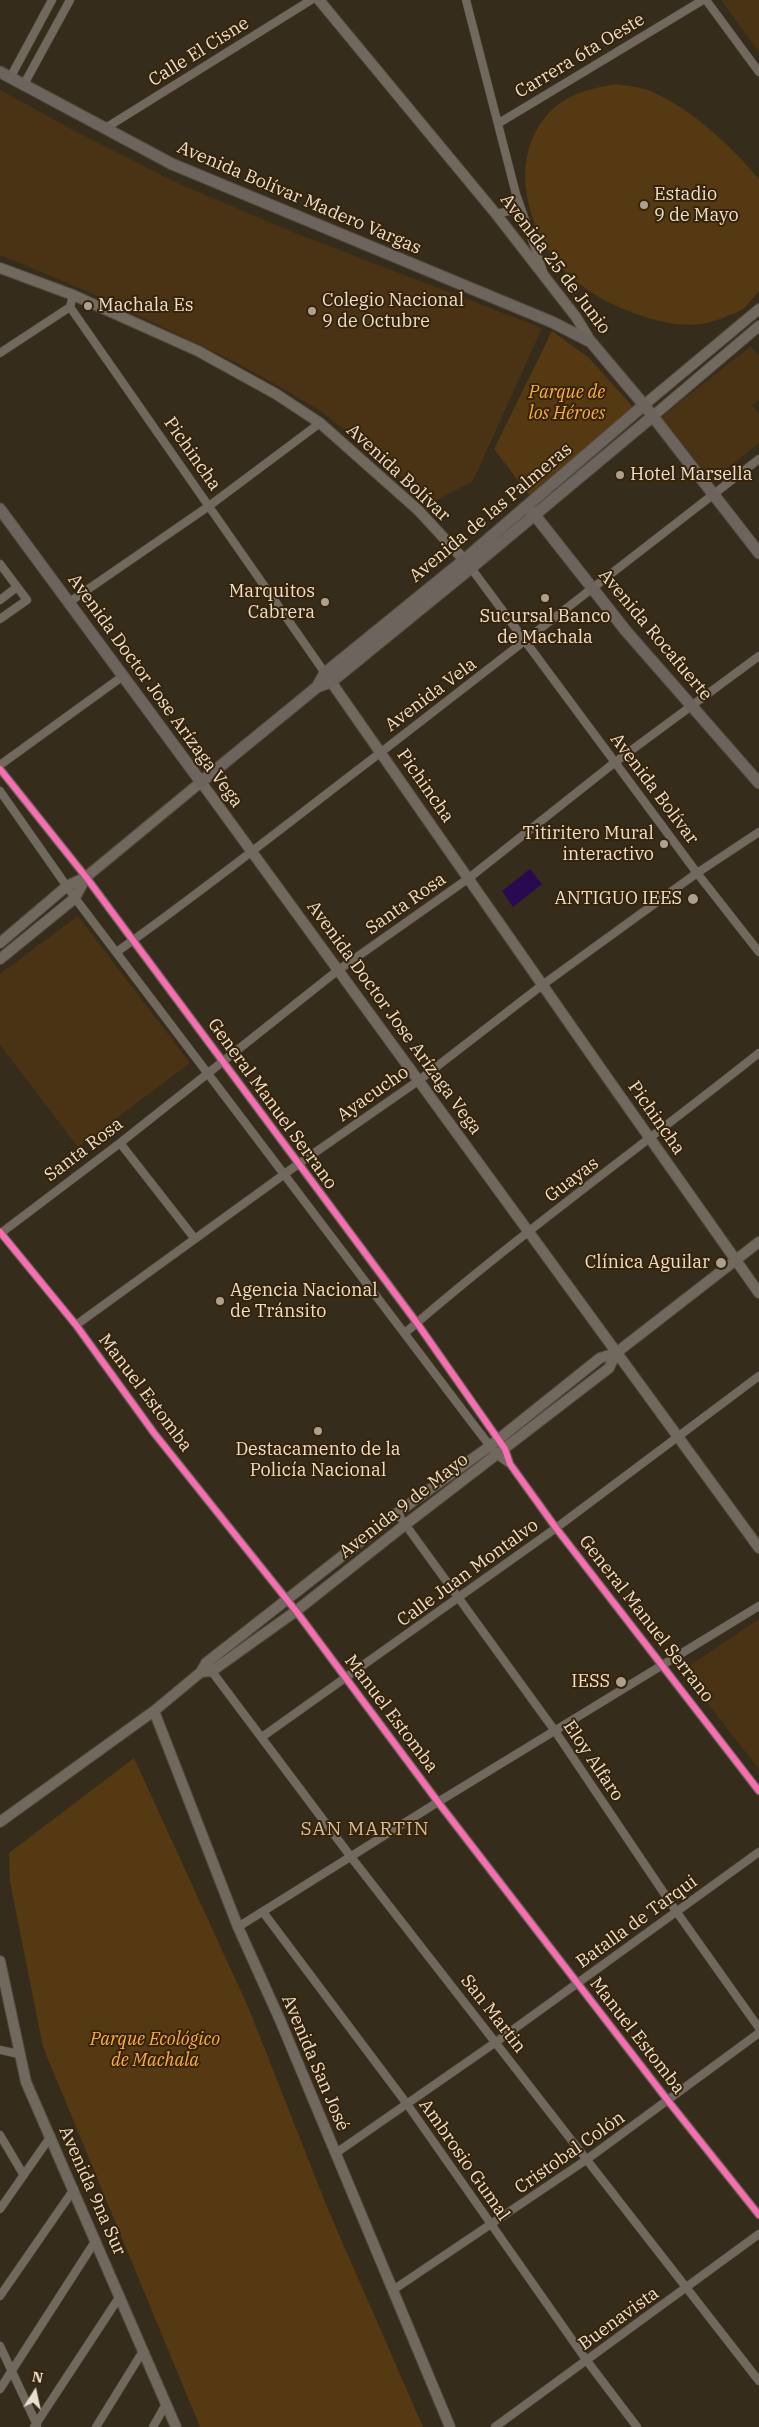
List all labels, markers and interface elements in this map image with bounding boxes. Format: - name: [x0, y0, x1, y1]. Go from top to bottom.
- street label: Carrera 6ta Oeste: [511, 9, 649, 103]
- street label: Calle El Cisne: [145, 13, 253, 91]
- street label: Avenida Bolívar Madero Vargas: [174, 137, 424, 259]
- place label: Estadio 9 de Mayo: [654, 184, 739, 226]
- street label: Avenida 25 de Junio: [495, 190, 615, 338]
- marker: Estadio 9 de Mayo: [638, 199, 650, 211]
- place label: Colegio Nacional 9 de Octubre: [322, 290, 464, 332]
- place label: Machala Es: [98, 295, 194, 317]
- marker: Machala Es: [82, 300, 94, 312]
- marker: Colegio Nacional 9 de Octubre: [306, 305, 318, 317]
- park label: Parque de los Héroes: [529, 382, 605, 424]
- street label: Pichincha: [159, 413, 225, 495]
- street label: Avenida Bolívar: [342, 420, 454, 526]
- street label: Avenida de las Palmeras: [405, 439, 577, 587]
- place label: Hotel Marsella: [630, 464, 752, 486]
- marker: Hotel Marsella: [614, 469, 626, 481]
- street label: Avenida Rocafuerte: [594, 565, 716, 705]
- street label: Avenida Doctor Jose Arízaga Vega: [63, 570, 247, 812]
- place label: Marquitos Cabrera: [229, 581, 315, 624]
- marker: Sucursal Banco de Machala: [539, 592, 551, 604]
- marker: Marquitos Cabrera: [319, 596, 331, 608]
- place label: Sucursal Banco de Machala: [480, 606, 610, 649]
- street label: Avenida Vela: [381, 654, 481, 736]
- street label: Avenida Bolívar: [605, 729, 703, 849]
- street label: Pichincha: [392, 745, 458, 827]
- place label: Titiritero Mural interactivo: [523, 823, 654, 866]
- marker: Titiritero Mural interactivo: [658, 838, 670, 850]
- street label: Santa Rosa: [362, 869, 450, 939]
- place label: ANTIGUO IEES: [555, 888, 682, 910]
- marker: ANTIGUO IEES: [686, 892, 700, 906]
- street label: Avenida Doctor Jose Arízaga Vega: [302, 897, 486, 1139]
- street label: General Manuel Serrano: [203, 1014, 341, 1194]
- street label: Ayacucho: [333, 1062, 413, 1126]
- street label: Pichincha: [623, 1077, 689, 1159]
- street label: Santa Rosa: [40, 1113, 128, 1187]
- street label: Guayas: [541, 1153, 603, 1207]
- place label: Clínica Aguilar: [585, 1252, 710, 1274]
- marker: Clínica Aguilar: [714, 1256, 728, 1270]
- place label: Agencia Nacional de Tránsito: [230, 1280, 378, 1322]
- marker: Agencia Nacional de Tránsito: [214, 1295, 226, 1307]
- street label: Manuel Estomba: [94, 1330, 196, 1456]
- marker: Destacamento de la Policía Nacional: [312, 1425, 324, 1437]
- place label: Destacamento de la Policía Nacional: [235, 1439, 401, 1482]
- street label: Avenida 9 de Mayo: [335, 1449, 473, 1563]
- street label: Calle Juan Montalvo: [393, 1515, 543, 1631]
- street label: General Manuel Serrano: [574, 1531, 718, 1707]
- street label: Manuel Estomba: [340, 1651, 442, 1777]
- place label: IESS: [571, 1671, 610, 1693]
- marker: IESS: [614, 1675, 628, 1689]
- street label: Eloy Alfaro: [558, 1717, 628, 1805]
- district label: SAN MARTIN: [299, 1819, 431, 1841]
- street label: Batalla de Tarqui: [572, 1871, 702, 1973]
- street label: San Martin: [456, 1971, 530, 2057]
- street label: Manuel Estomba: [585, 1973, 689, 2099]
- street label: Avenida San José: [277, 1992, 353, 2134]
- park label: Parque Ecológico de Machala: [90, 2029, 220, 2072]
- street label: Ambrosio Gumal: [414, 2095, 514, 2225]
- street label: Cristobal Colón: [511, 2107, 629, 2199]
- street label: Avenida 9na Sur: [54, 2123, 130, 2259]
- street label: Buenavista: [575, 2283, 663, 2355]
- north arrow: [10, 2367, 60, 2417]
- text: N: [31, 2367, 45, 2387]

